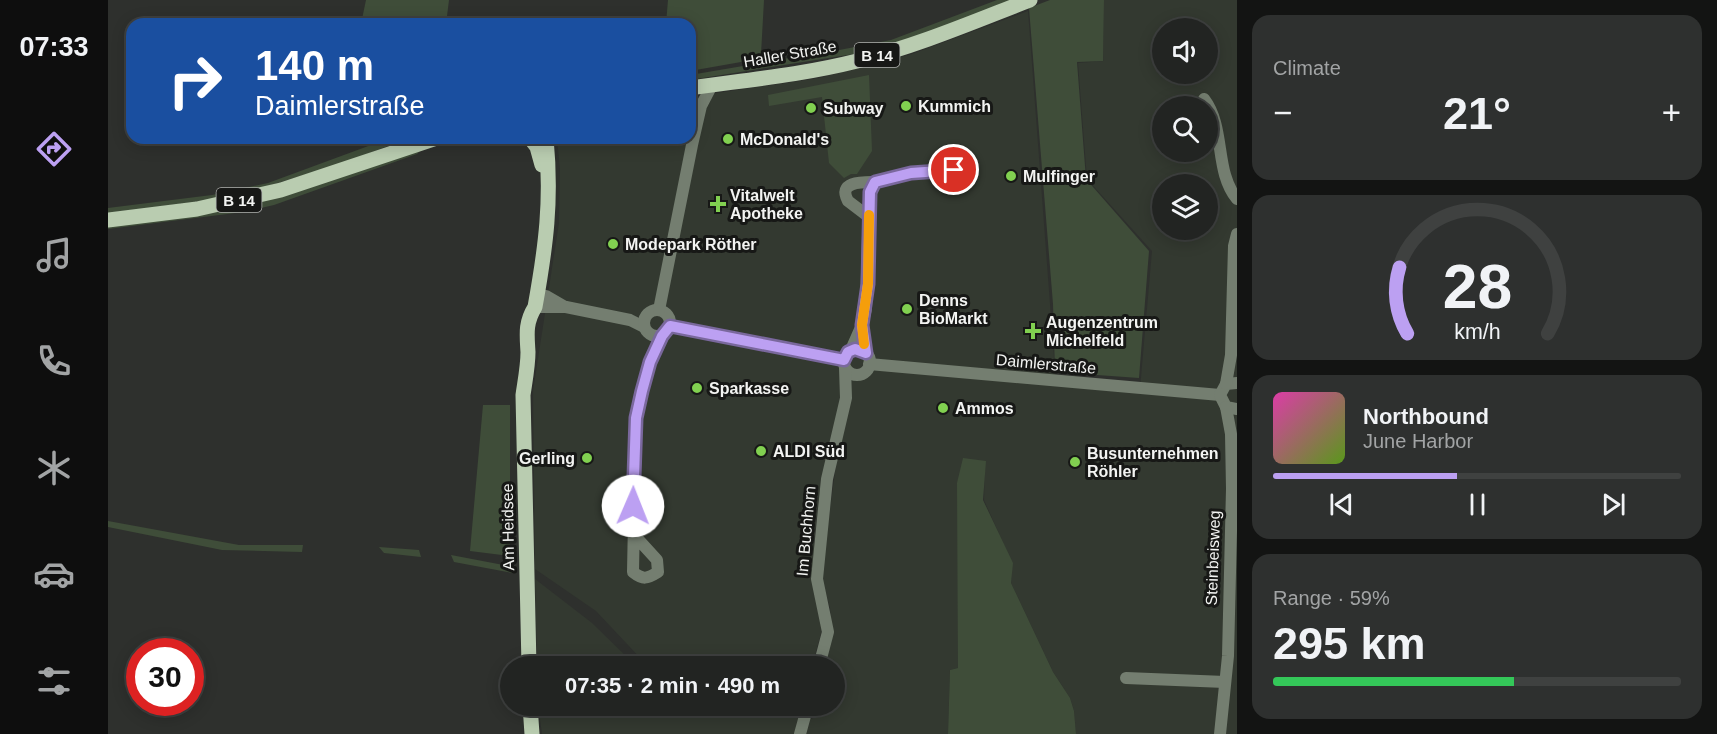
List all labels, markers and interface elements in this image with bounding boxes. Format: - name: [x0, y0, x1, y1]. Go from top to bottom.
- map controls: [1152, 18, 1218, 240]
- button: sound: [1152, 18, 1218, 84]
- text: 07:33: [19, 32, 89, 62]
- street label: Haller Straße: [742, 37, 838, 71]
- icon: right: [156, 42, 234, 120]
- text: 140 m: [255, 42, 374, 89]
- road number: B 14: [854, 43, 900, 67]
- text: Climate: [1273, 57, 1341, 79]
- text: 21°: [1443, 88, 1511, 139]
- text: Daimlerstraße: [255, 91, 425, 121]
- text: −: [1273, 94, 1292, 131]
- text: +: [1662, 94, 1681, 131]
- button: search: [1152, 96, 1218, 162]
- place label: Kummich: [918, 98, 991, 115]
- marker: Kummich: [899, 99, 913, 113]
- place label: Subway: [823, 100, 884, 117]
- marker: Subway: [804, 101, 818, 115]
- icon: directions: [33, 128, 75, 170]
- place label: McDonald's: [740, 131, 829, 148]
- marker: McDonald's: [721, 132, 735, 146]
- pin: [928, 144, 979, 195]
- icon: arrive: [937, 153, 970, 186]
- place label: Mulfinger: [1023, 168, 1095, 185]
- marker: Mulfinger: [1004, 169, 1018, 183]
- button: layers: [1152, 174, 1218, 240]
- place label: Vitalwelt Apotheke: [730, 187, 803, 222]
- road number: B 14: [216, 188, 262, 212]
- marker: Vitalwelt Apotheke: [711, 197, 725, 211]
- icon: music: [33, 234, 75, 276]
- place label: Modepark Röther: [625, 236, 757, 253]
- marker: Modepark Röther: [606, 237, 620, 251]
- text: 28: [1442, 252, 1512, 321]
- place label: Denns BioMarkt: [919, 292, 988, 327]
- marker: Denns BioMarkt: [900, 302, 914, 316]
- place label: Augenzentrum Michelfeld: [1046, 314, 1158, 349]
- text: km/h: [1454, 321, 1500, 345]
- marker: Augenzentrum Michelfeld: [1024, 322, 1042, 340]
- icon: phone: [33, 340, 75, 382]
- street label: Daimlerstraße: [995, 351, 1097, 377]
- place label: Sparkasse: [709, 380, 789, 397]
- marker: Sparkasse: [690, 381, 704, 395]
- place label: Ammos: [955, 400, 1014, 417]
- marker: Ammos: [936, 401, 950, 415]
- text: Northbound: [1363, 404, 1489, 429]
- text: June Harbor: [1363, 430, 1473, 452]
- place label: ALDI Süd: [773, 443, 845, 460]
- marker: ALDI Süd: [754, 444, 768, 458]
- place label: Busunternehmen Röhler: [1087, 445, 1219, 480]
- icon: climate: [33, 447, 75, 489]
- place label: Gerling: [519, 450, 575, 467]
- marker: Gerling: [580, 451, 594, 465]
- marker: Busunternehmen Röhler: [1068, 455, 1082, 469]
- position arrow: [601, 474, 665, 538]
- street label: Am Heidsee: [499, 483, 517, 571]
- street label: Im Buchhorn: [794, 485, 818, 577]
- icon: previous: [1325, 488, 1358, 521]
- icon: pause: [1461, 488, 1494, 521]
- icon: next: [1597, 488, 1630, 521]
- street label: Steinbeisweg: [1203, 510, 1223, 606]
- icon: car: [33, 553, 75, 595]
- text: Range · 59%: [1273, 587, 1390, 609]
- text: 295 km: [1273, 618, 1426, 669]
- speed limit sign: 30: [126, 638, 204, 716]
- icon: filters: [33, 660, 75, 702]
- text: 07:35 · 2 min · 490 m: [565, 673, 780, 698]

